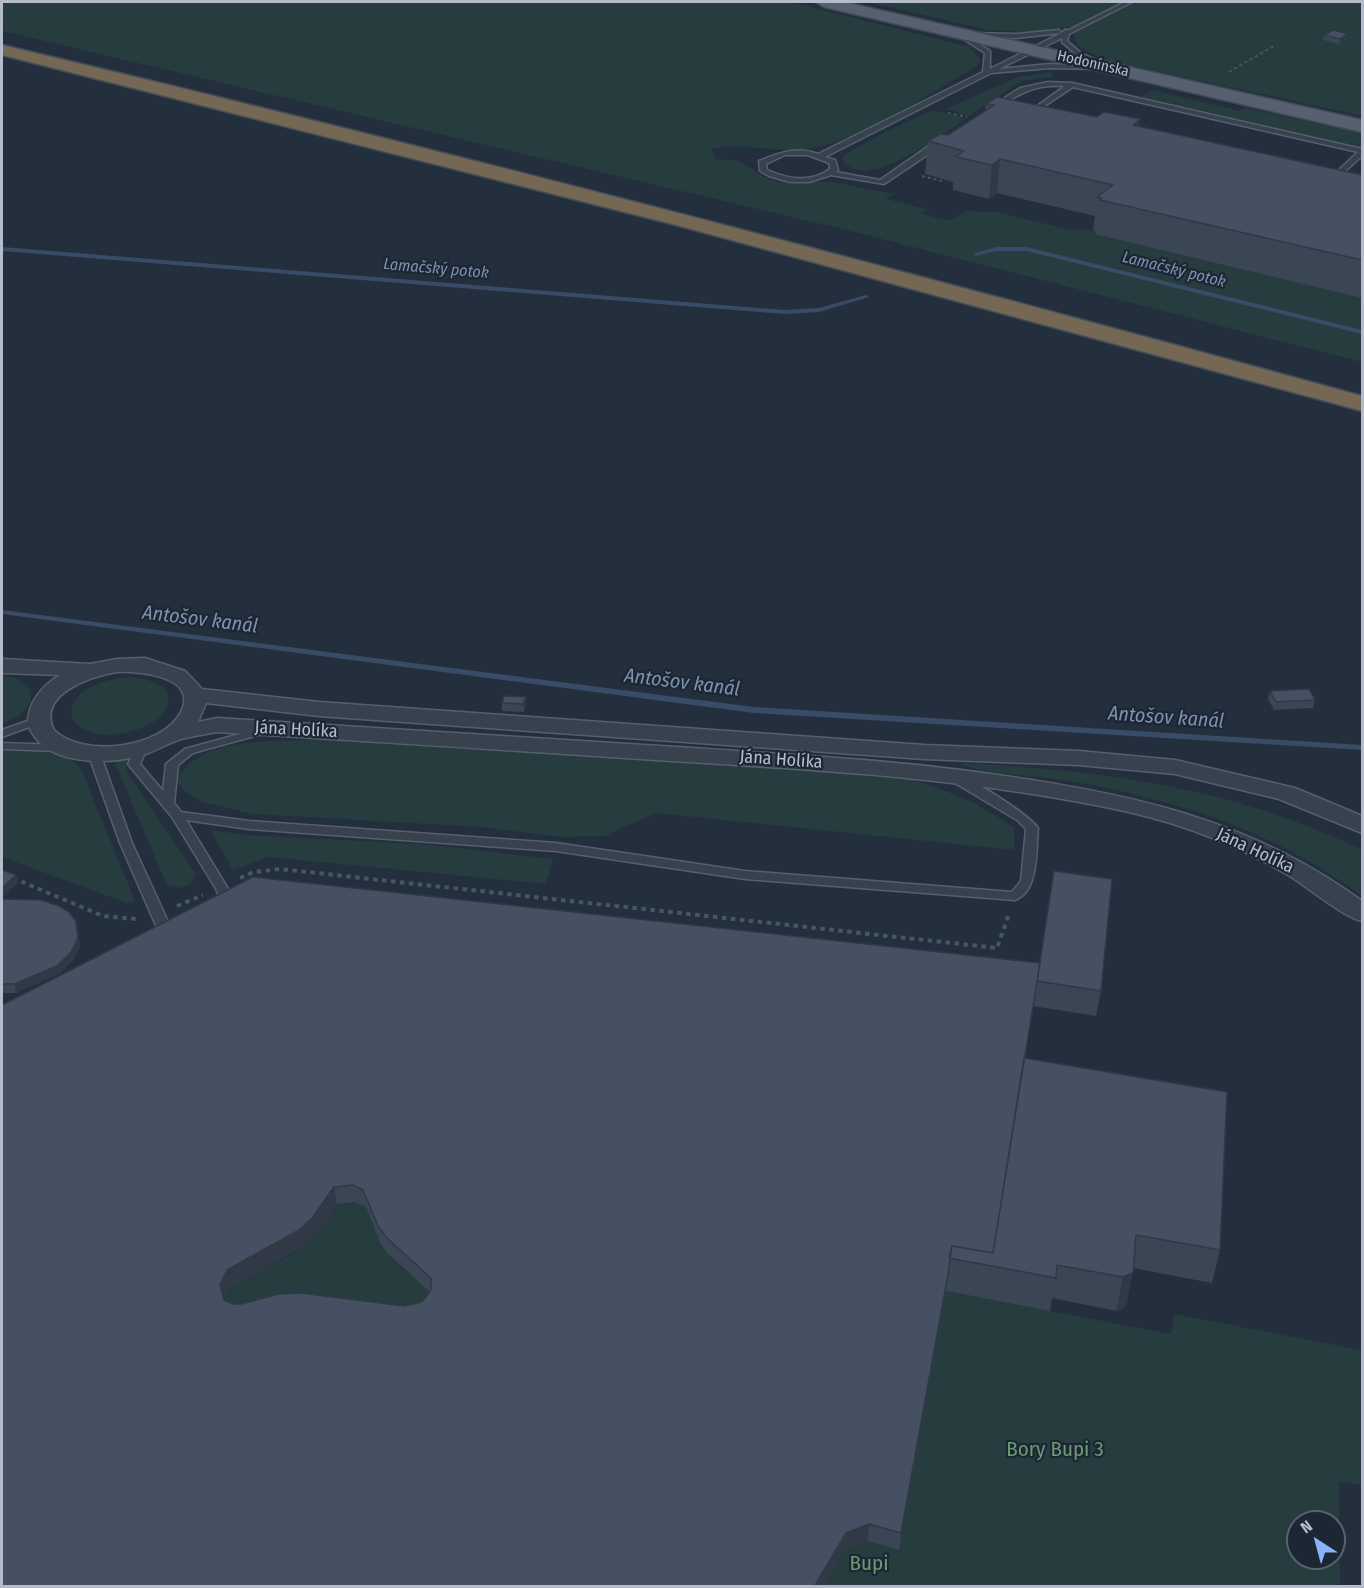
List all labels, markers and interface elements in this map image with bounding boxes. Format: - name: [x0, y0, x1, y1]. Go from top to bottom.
- street label: Hodonínska: [1055, 47, 1131, 81]
- water label: Lamačský potok: [1120, 248, 1228, 292]
- water label: Lamačský potok: [382, 255, 490, 283]
- water label: Antošov kanál: [141, 601, 259, 639]
- water label: Antošov kanál: [623, 664, 741, 702]
- water label: Antošov kanál: [1107, 702, 1225, 734]
- street label: Jána Holíka: [254, 717, 338, 743]
- street label: Jána Holíka: [739, 746, 823, 774]
- street label: Jána Holíka: [1213, 824, 1297, 878]
- park label: Bory Bupi 3: [1006, 1437, 1104, 1463]
- north arrow: [1286, 1510, 1346, 1570]
- text: N: [1297, 1516, 1316, 1537]
- park label: Bupi: [850, 1551, 888, 1577]

